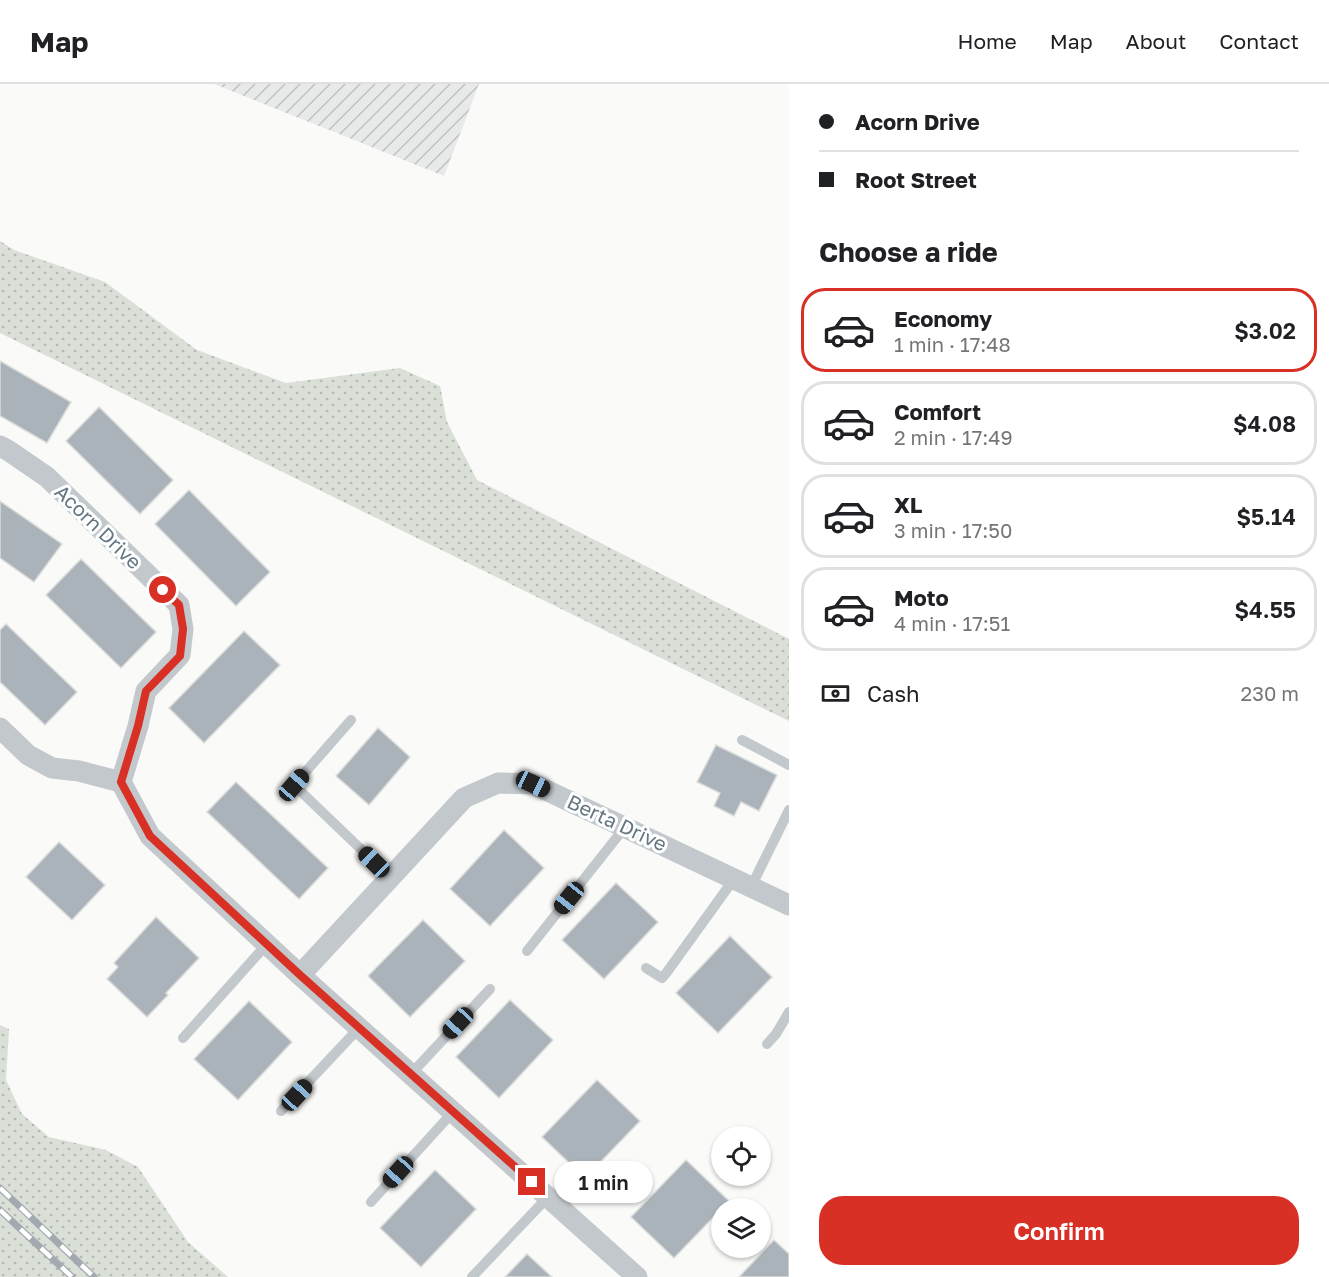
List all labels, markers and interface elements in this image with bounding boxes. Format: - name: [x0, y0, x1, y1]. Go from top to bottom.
- text: Map: [30, 25, 88, 58]
- text: Home: [957, 28, 1017, 54]
- text: Map: [1050, 28, 1093, 54]
- text: About: [1126, 28, 1186, 54]
- text: Contact: [1219, 28, 1299, 54]
- text: Acorn Drive: [855, 108, 980, 135]
- text: Root Street: [855, 166, 977, 193]
- text: Choose a ride: [819, 236, 998, 268]
- icon: car: [822, 303, 876, 357]
- text: Economy: [894, 305, 992, 332]
- text: $3.02: [1234, 317, 1296, 344]
- text: 1 min · 17:48: [894, 332, 1011, 356]
- icon: car: [822, 396, 876, 450]
- text: Comfort: [894, 398, 981, 425]
- text: $4.08: [1233, 410, 1296, 437]
- text: 2 min · 17:49: [894, 425, 1013, 449]
- street label: Acorn Drive: [51, 479, 147, 573]
- icon: car: [822, 489, 876, 543]
- text: XL: [894, 491, 922, 518]
- text: $5.14: [1237, 503, 1296, 530]
- text: 3 min · 17:50: [894, 518, 1012, 542]
- route start: [149, 576, 176, 603]
- icon: car: [822, 582, 876, 636]
- text: Moto: [894, 584, 949, 611]
- text: $4.55: [1235, 596, 1296, 623]
- text: 4 min · 17:51: [894, 611, 1010, 635]
- icon: cash: [819, 677, 852, 710]
- text: Cash: [867, 680, 920, 707]
- text: 230 m: [1241, 681, 1299, 705]
- car: [275, 766, 313, 804]
- car: [513, 768, 553, 800]
- street label: Berta Drive: [564, 789, 671, 856]
- car: [355, 843, 393, 881]
- car: [551, 878, 587, 918]
- car: [439, 1004, 477, 1042]
- car: [278, 1076, 316, 1114]
- map controls: [711, 1126, 771, 1258]
- button: locate: [711, 1126, 771, 1186]
- car: [379, 1153, 417, 1191]
- callout: 1 min: [553, 1161, 652, 1203]
- route end: [518, 1168, 545, 1195]
- text: 1 min: [578, 1170, 629, 1194]
- button: Confirm: [819, 1196, 1299, 1265]
- button: layers: [711, 1198, 771, 1258]

